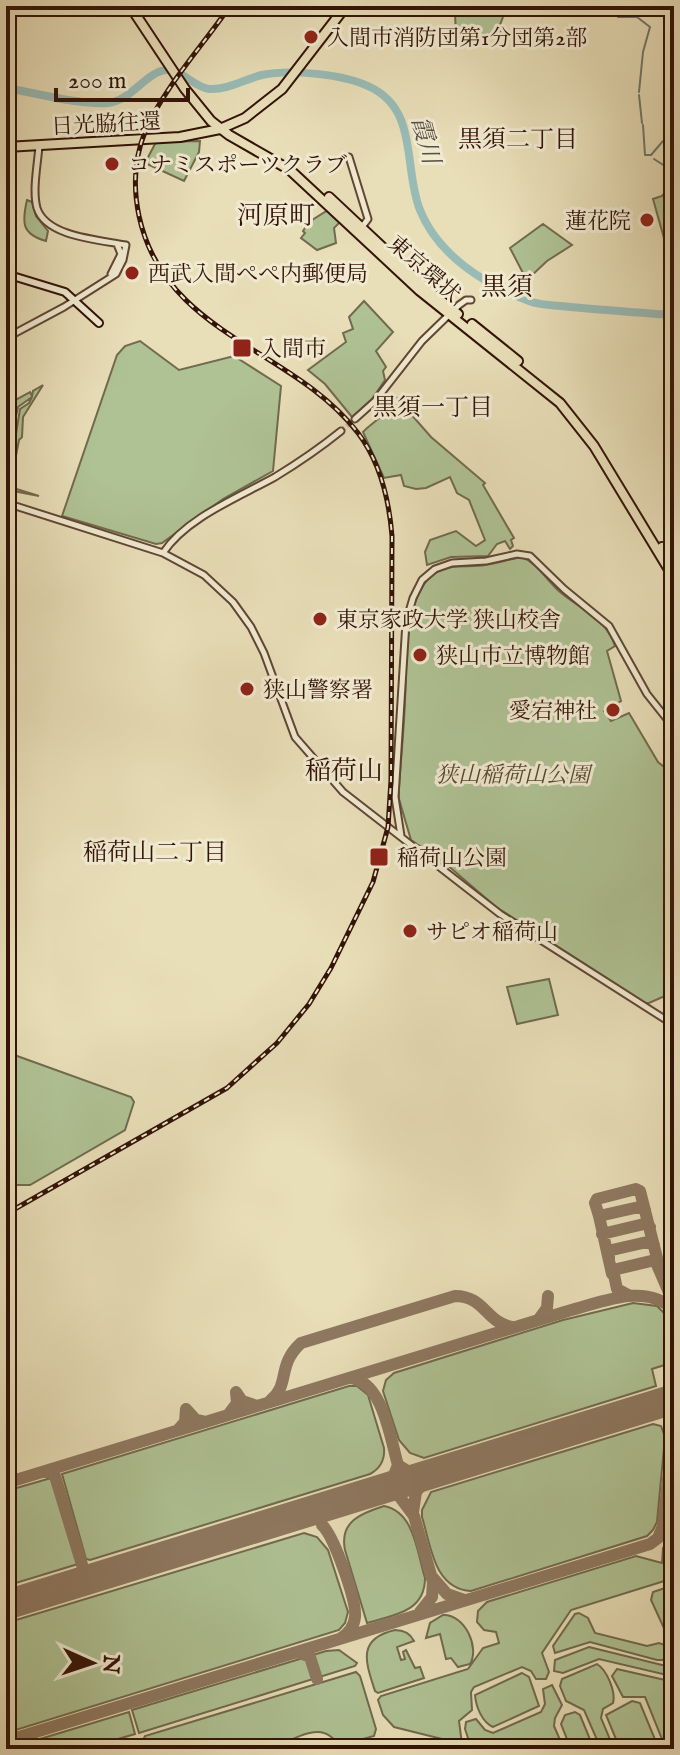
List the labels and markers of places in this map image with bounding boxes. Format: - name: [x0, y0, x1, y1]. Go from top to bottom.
- place label: 入間市消防団第1分団第2部: [327, 25, 588, 53]
- marker: 入間市消防団第1分団第2部: [302, 28, 320, 46]
- place label: コナミスポーツクラブ: [128, 152, 347, 180]
- marker: コナミスポーツクラブ: [103, 155, 121, 173]
- place label: 蓮花院: [565, 208, 631, 236]
- marker: 蓮花院: [638, 211, 656, 229]
- place label: 西武入間ぺぺ内郵便局: [148, 261, 368, 289]
- marker: 西武入間ぺぺ内郵便局: [123, 264, 141, 282]
- place label: 入間市: [260, 336, 326, 364]
- marker: 入間市: [231, 337, 253, 359]
- place label: 東京家政大学 狭山校舎: [336, 607, 561, 635]
- marker: 東京家政大学 狭山校舎: [311, 610, 329, 628]
- place label: 狭山市立博物館: [436, 643, 590, 671]
- marker: 狭山市立博物館: [411, 646, 429, 664]
- place label: 狭山警察署: [263, 677, 373, 705]
- marker: 狭山警察署: [238, 680, 256, 698]
- place label: 愛宕神社: [509, 698, 597, 726]
- marker: 愛宕神社: [604, 701, 622, 719]
- place label: 稲荷山公園: [397, 845, 507, 873]
- marker: 稲荷山公園: [368, 846, 390, 868]
- place label: サピオ稲荷山: [426, 919, 558, 947]
- marker: サピオ稲荷山: [401, 922, 419, 940]

